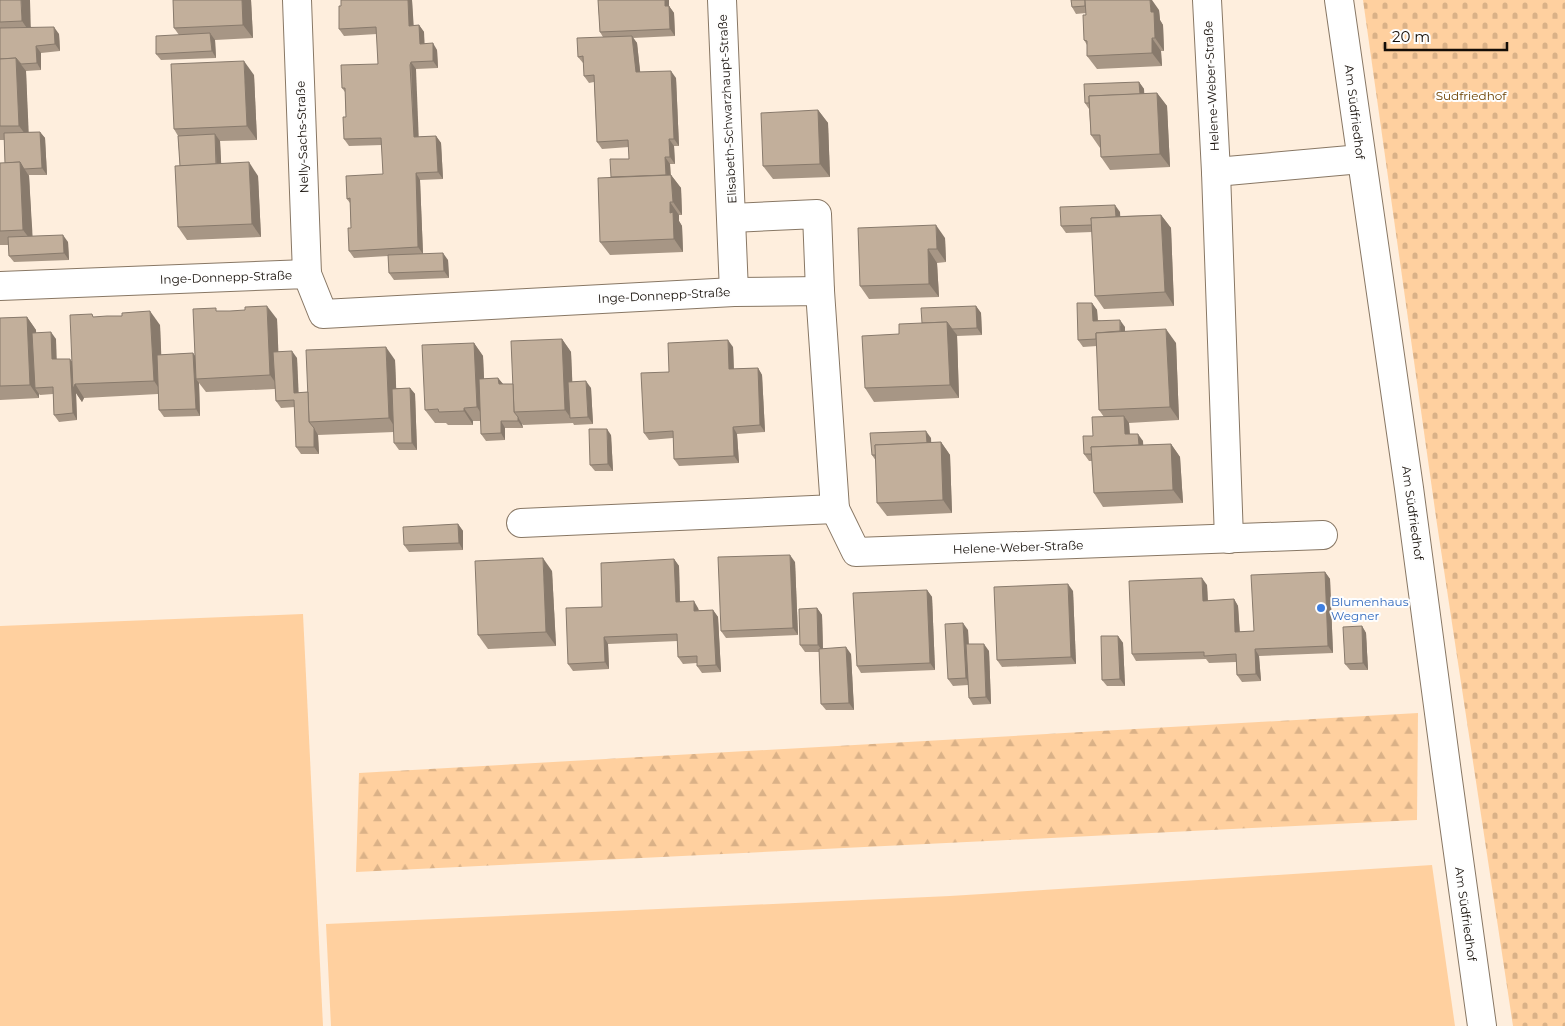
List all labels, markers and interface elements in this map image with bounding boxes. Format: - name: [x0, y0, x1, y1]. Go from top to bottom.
- street label: Elisabeth-Schwarzhaupt-Straße: [715, 14, 739, 204]
- street label: Helene-Weber-Straße: [1200, 20, 1222, 152]
- scale bar: [1385, 20, 1508, 52]
- text: 20 m: [1392, 27, 1430, 46]
- street label: Am Südfriedhof: [1342, 64, 1368, 161]
- street label: Nelly-Sachs-Straße: [293, 81, 311, 193]
- park label: Südfriedhof: [1436, 88, 1507, 103]
- street label: Inge-Donnepp-Straße: [160, 267, 292, 287]
- street label: Inge-Donnepp-Straße: [597, 284, 731, 306]
- street label: Am Südfriedhof: [1399, 465, 1427, 562]
- street label: Helene-Weber-Straße: [952, 537, 1084, 557]
- place label: Blumenhaus Wegner: [1331, 594, 1409, 623]
- marker: Blumenhaus Wegner: [1315, 602, 1327, 614]
- street label: Am Südfriedhof: [1452, 866, 1480, 963]

